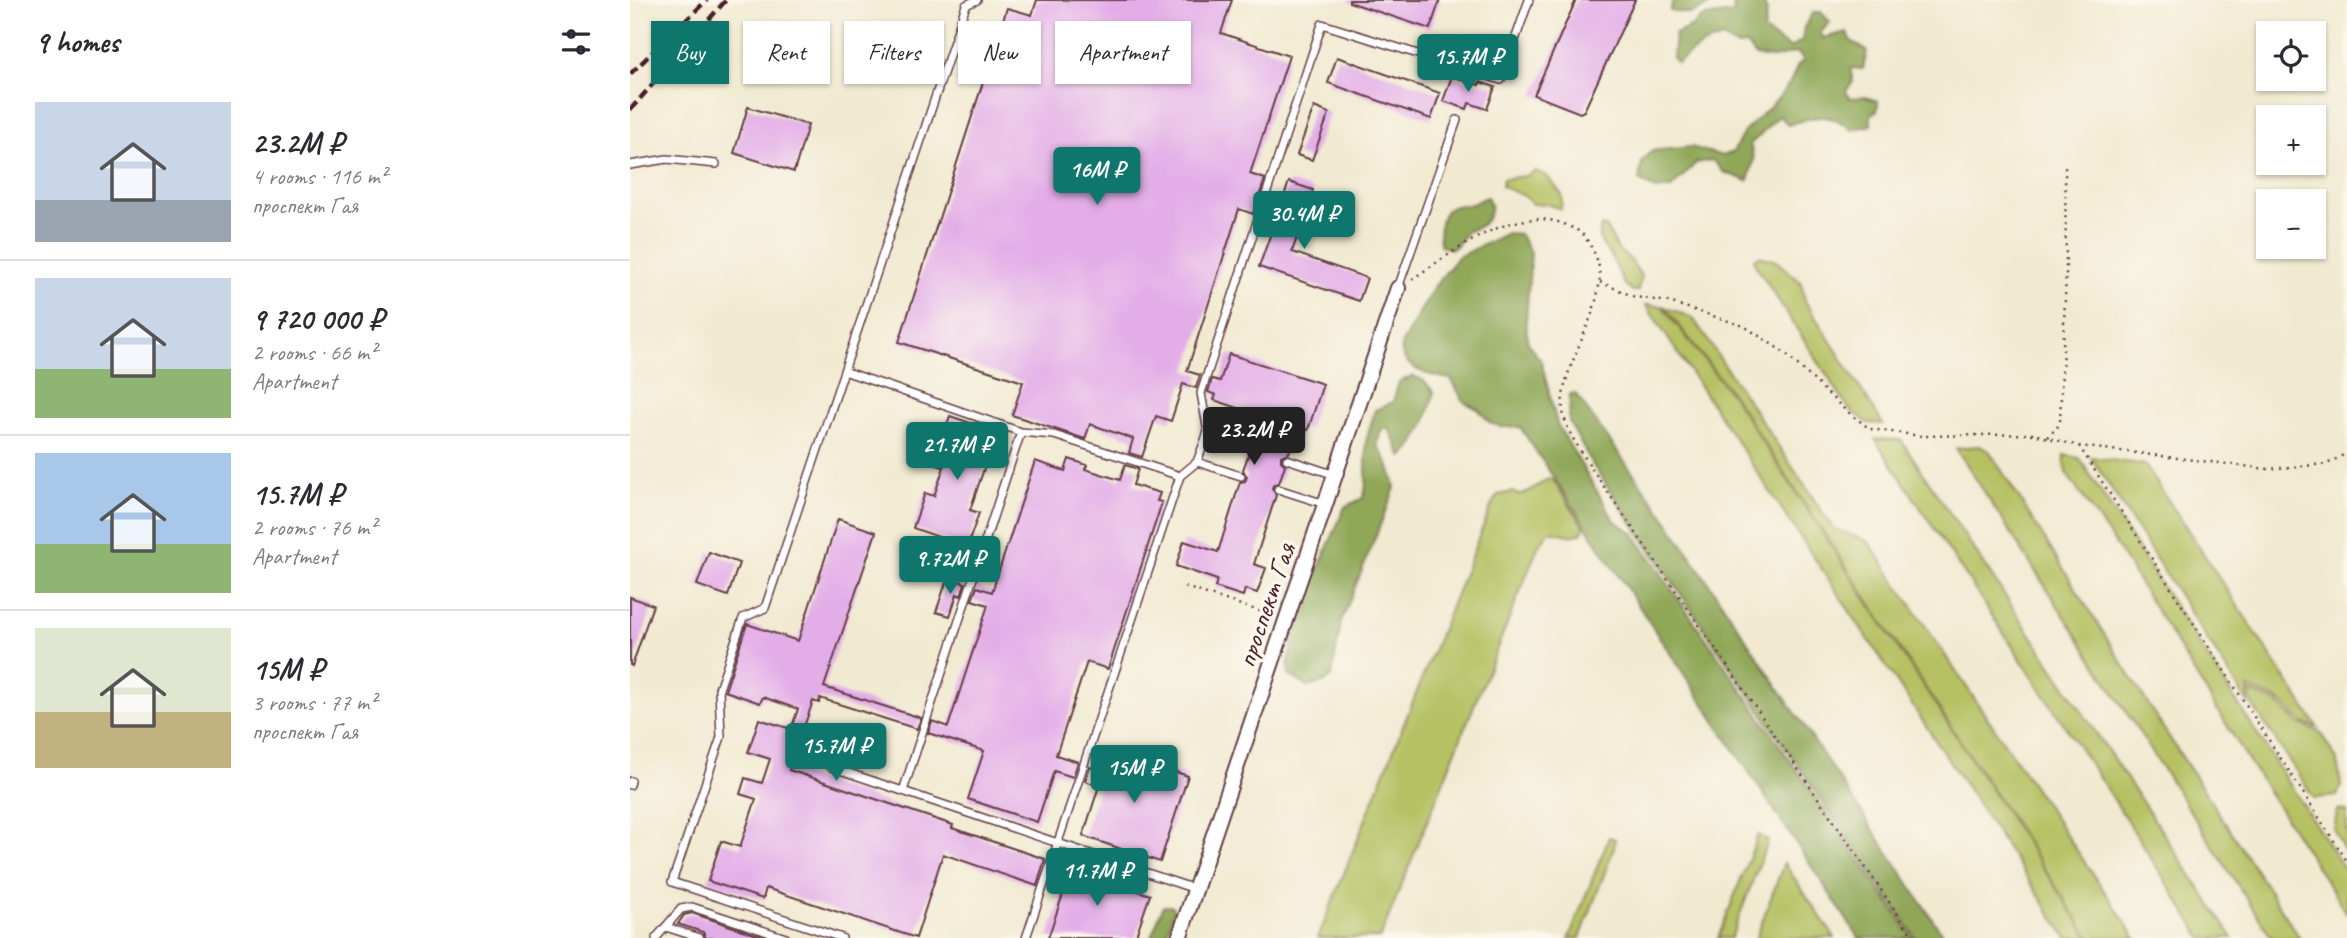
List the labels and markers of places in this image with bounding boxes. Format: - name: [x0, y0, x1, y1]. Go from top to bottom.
- pin: 15.7M ₽: [1403, 34, 1533, 94]
- pin: 16M ₽: [1048, 148, 1146, 207]
- pin: 30.4M ₽: [1239, 191, 1369, 251]
- pin: 23.2M ₽: [1189, 407, 1319, 467]
- pin: 21.7M ₽: [892, 422, 1022, 482]
- pin: 9.72M ₽: [885, 536, 1015, 596]
- pin: 15.7M ₽: [771, 724, 901, 783]
- pin: 15M ₽: [1085, 746, 1183, 805]
- pin: 11.7M ₽: [1032, 848, 1162, 908]

